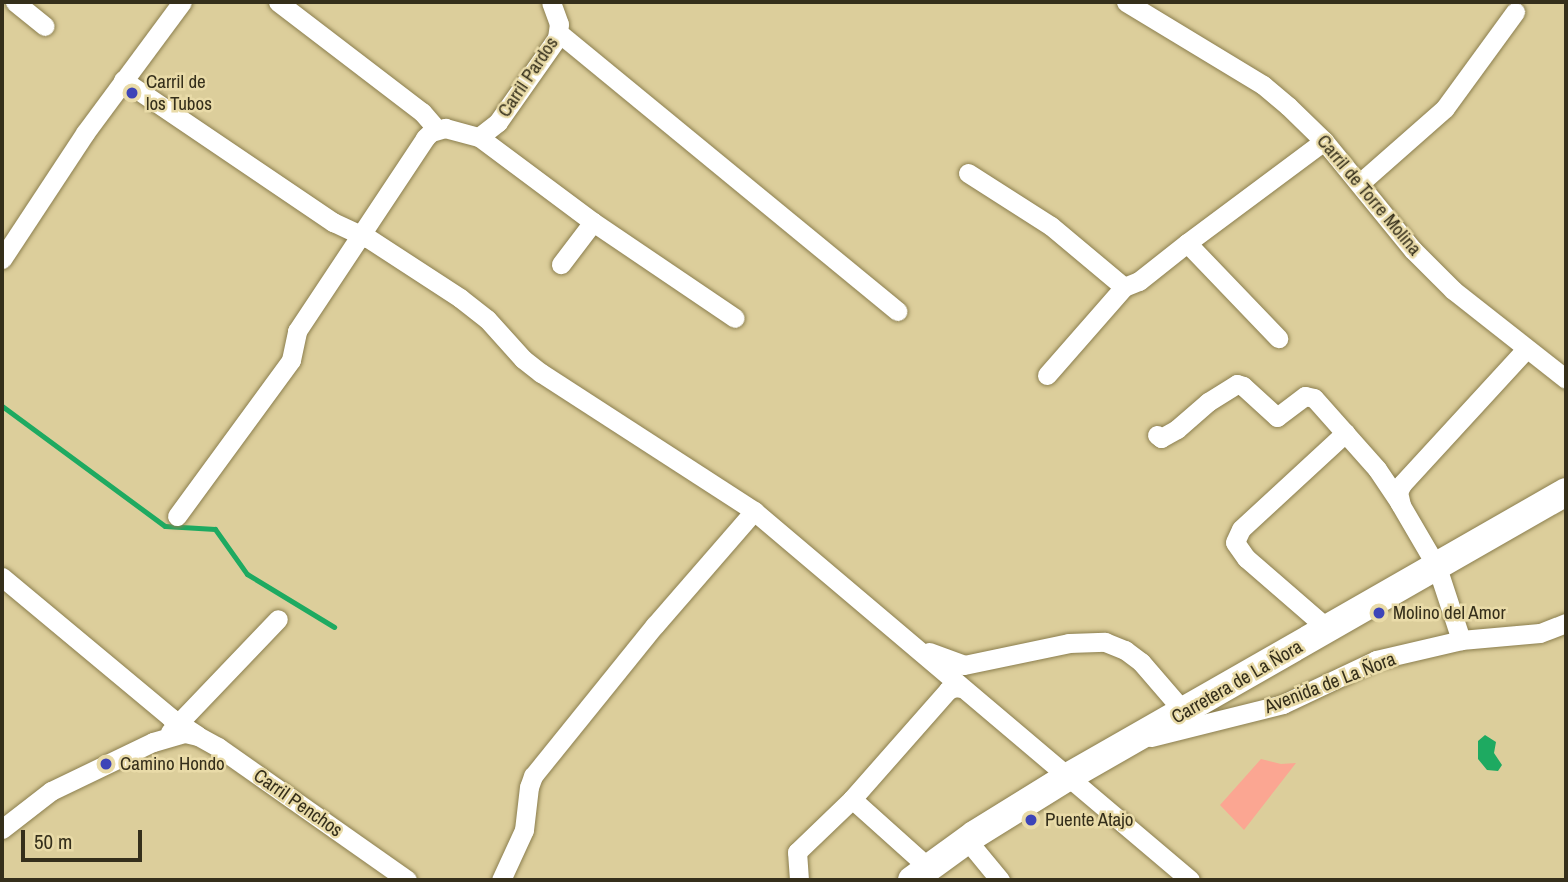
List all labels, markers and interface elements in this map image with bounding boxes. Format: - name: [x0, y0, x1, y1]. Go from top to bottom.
- street label: Carril Pardos: [493, 33, 563, 121]
- place label: Carril de los Tubos: [146, 71, 212, 115]
- marker: Carril de los Tubos: [124, 85, 140, 101]
- street label: Carril de Torre Molina: [1312, 130, 1426, 260]
- place label: Molino del Amor: [1393, 602, 1506, 624]
- marker: Molino del Amor: [1371, 605, 1387, 621]
- street label: Carretera de La Ñora: [1168, 635, 1306, 729]
- street label: Avenida de La Ñora: [1261, 648, 1399, 718]
- place label: Camino Hondo: [120, 753, 225, 775]
- marker: Camino Hondo: [98, 756, 114, 772]
- street label: Carril Penchos: [249, 764, 347, 842]
- place label: Puente Atajo: [1045, 809, 1134, 831]
- marker: Puente Atajo: [1023, 812, 1039, 828]
- scale bar: [24, 816, 145, 860]
- text: 50 m: [34, 827, 72, 856]

